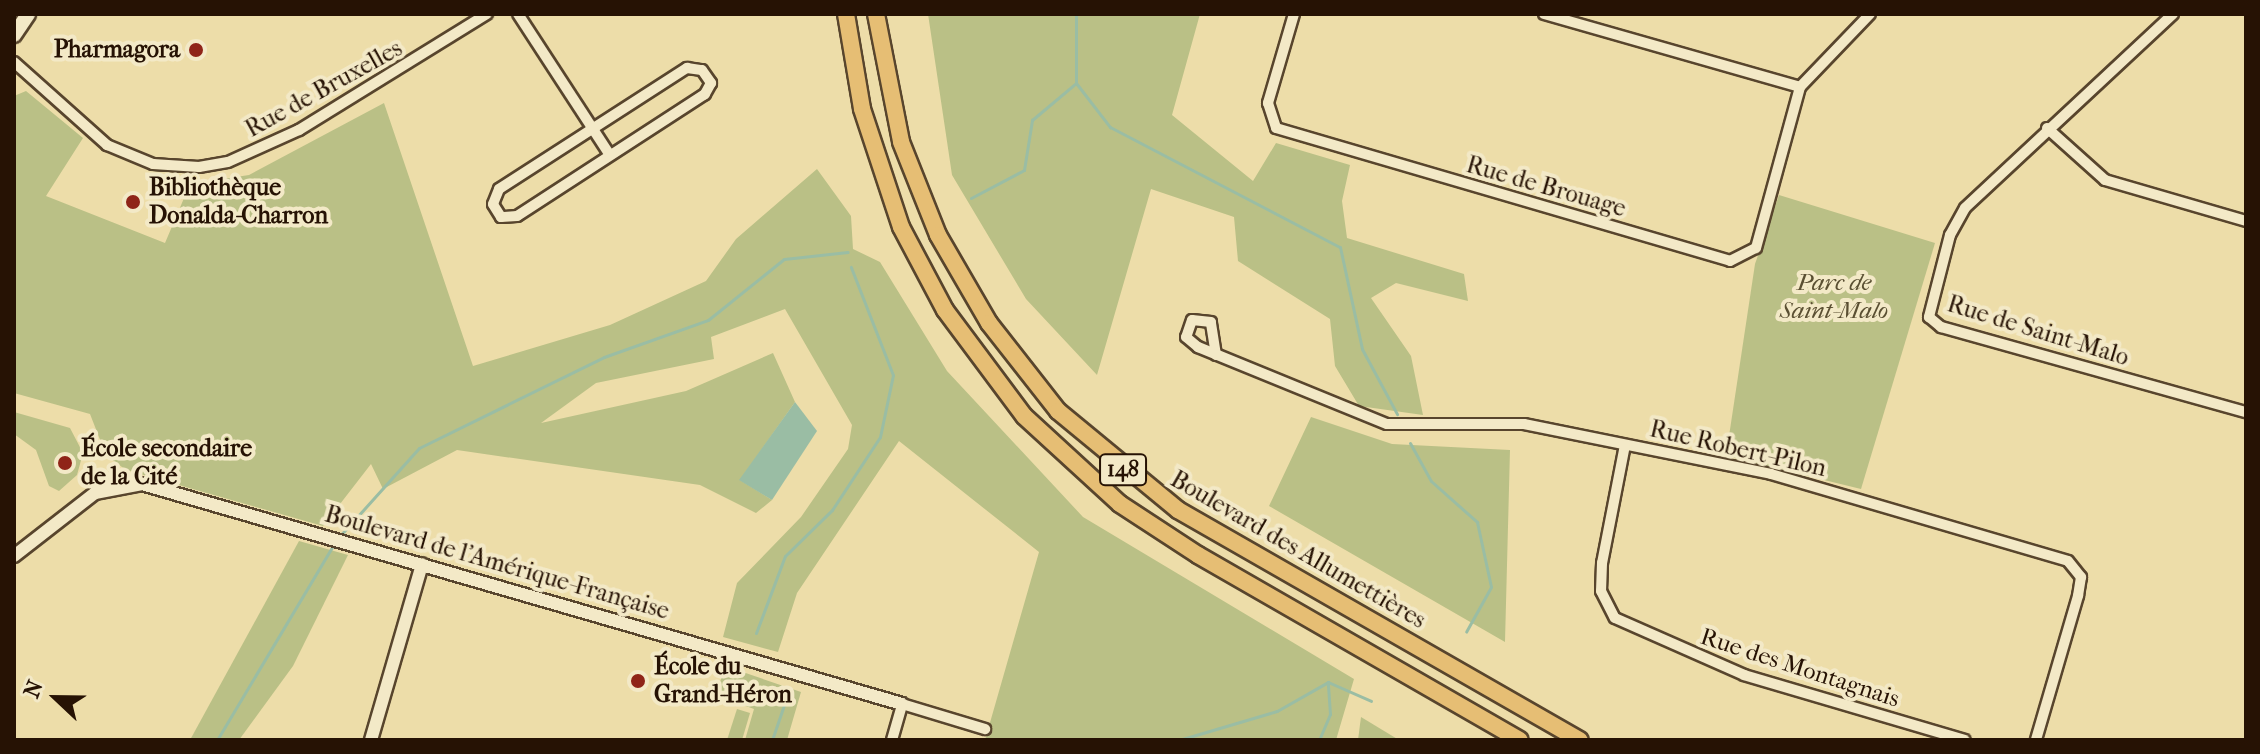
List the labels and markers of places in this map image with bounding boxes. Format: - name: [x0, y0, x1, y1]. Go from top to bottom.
- place label: Pharmagora: [54, 36, 180, 64]
- marker: Pharmagora: [187, 41, 205, 59]
- place label: Bibliothèque Donalda-Charron: [149, 174, 328, 230]
- marker: Bibliothèque Donalda-Charron: [124, 193, 142, 211]
- place label: École secondaire de la Cité: [81, 435, 252, 491]
- marker: École secondaire de la Cité: [56, 454, 74, 472]
- place label: École du Grand-Héron: [654, 653, 792, 709]
- marker: École du Grand-Héron: [629, 672, 647, 690]

